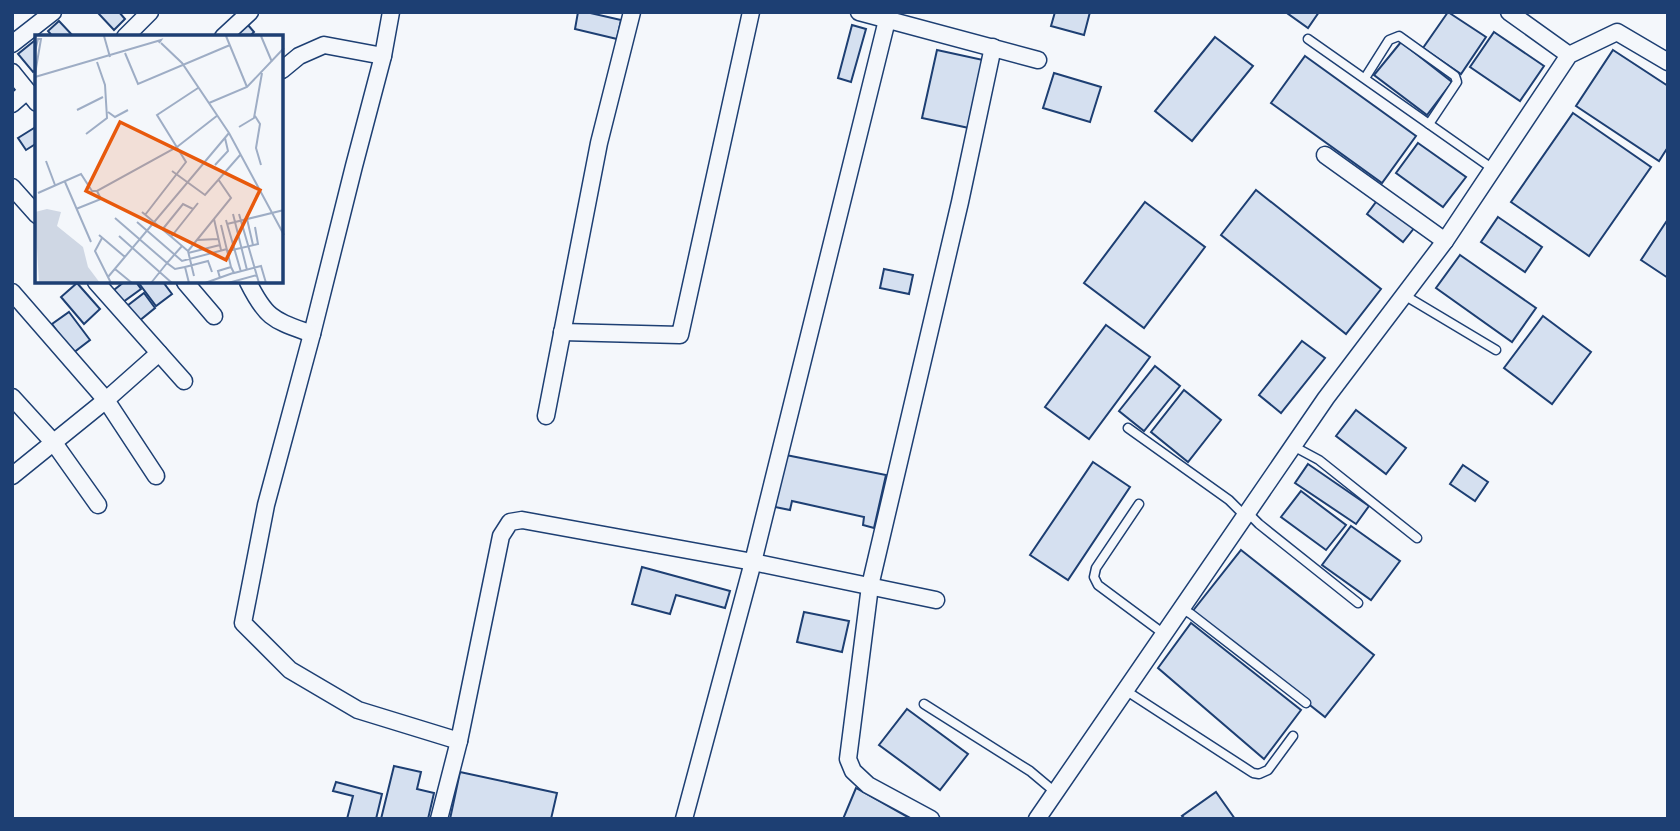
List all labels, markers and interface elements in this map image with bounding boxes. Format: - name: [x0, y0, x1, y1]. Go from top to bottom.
- inset map: [35, 35, 284, 284]

